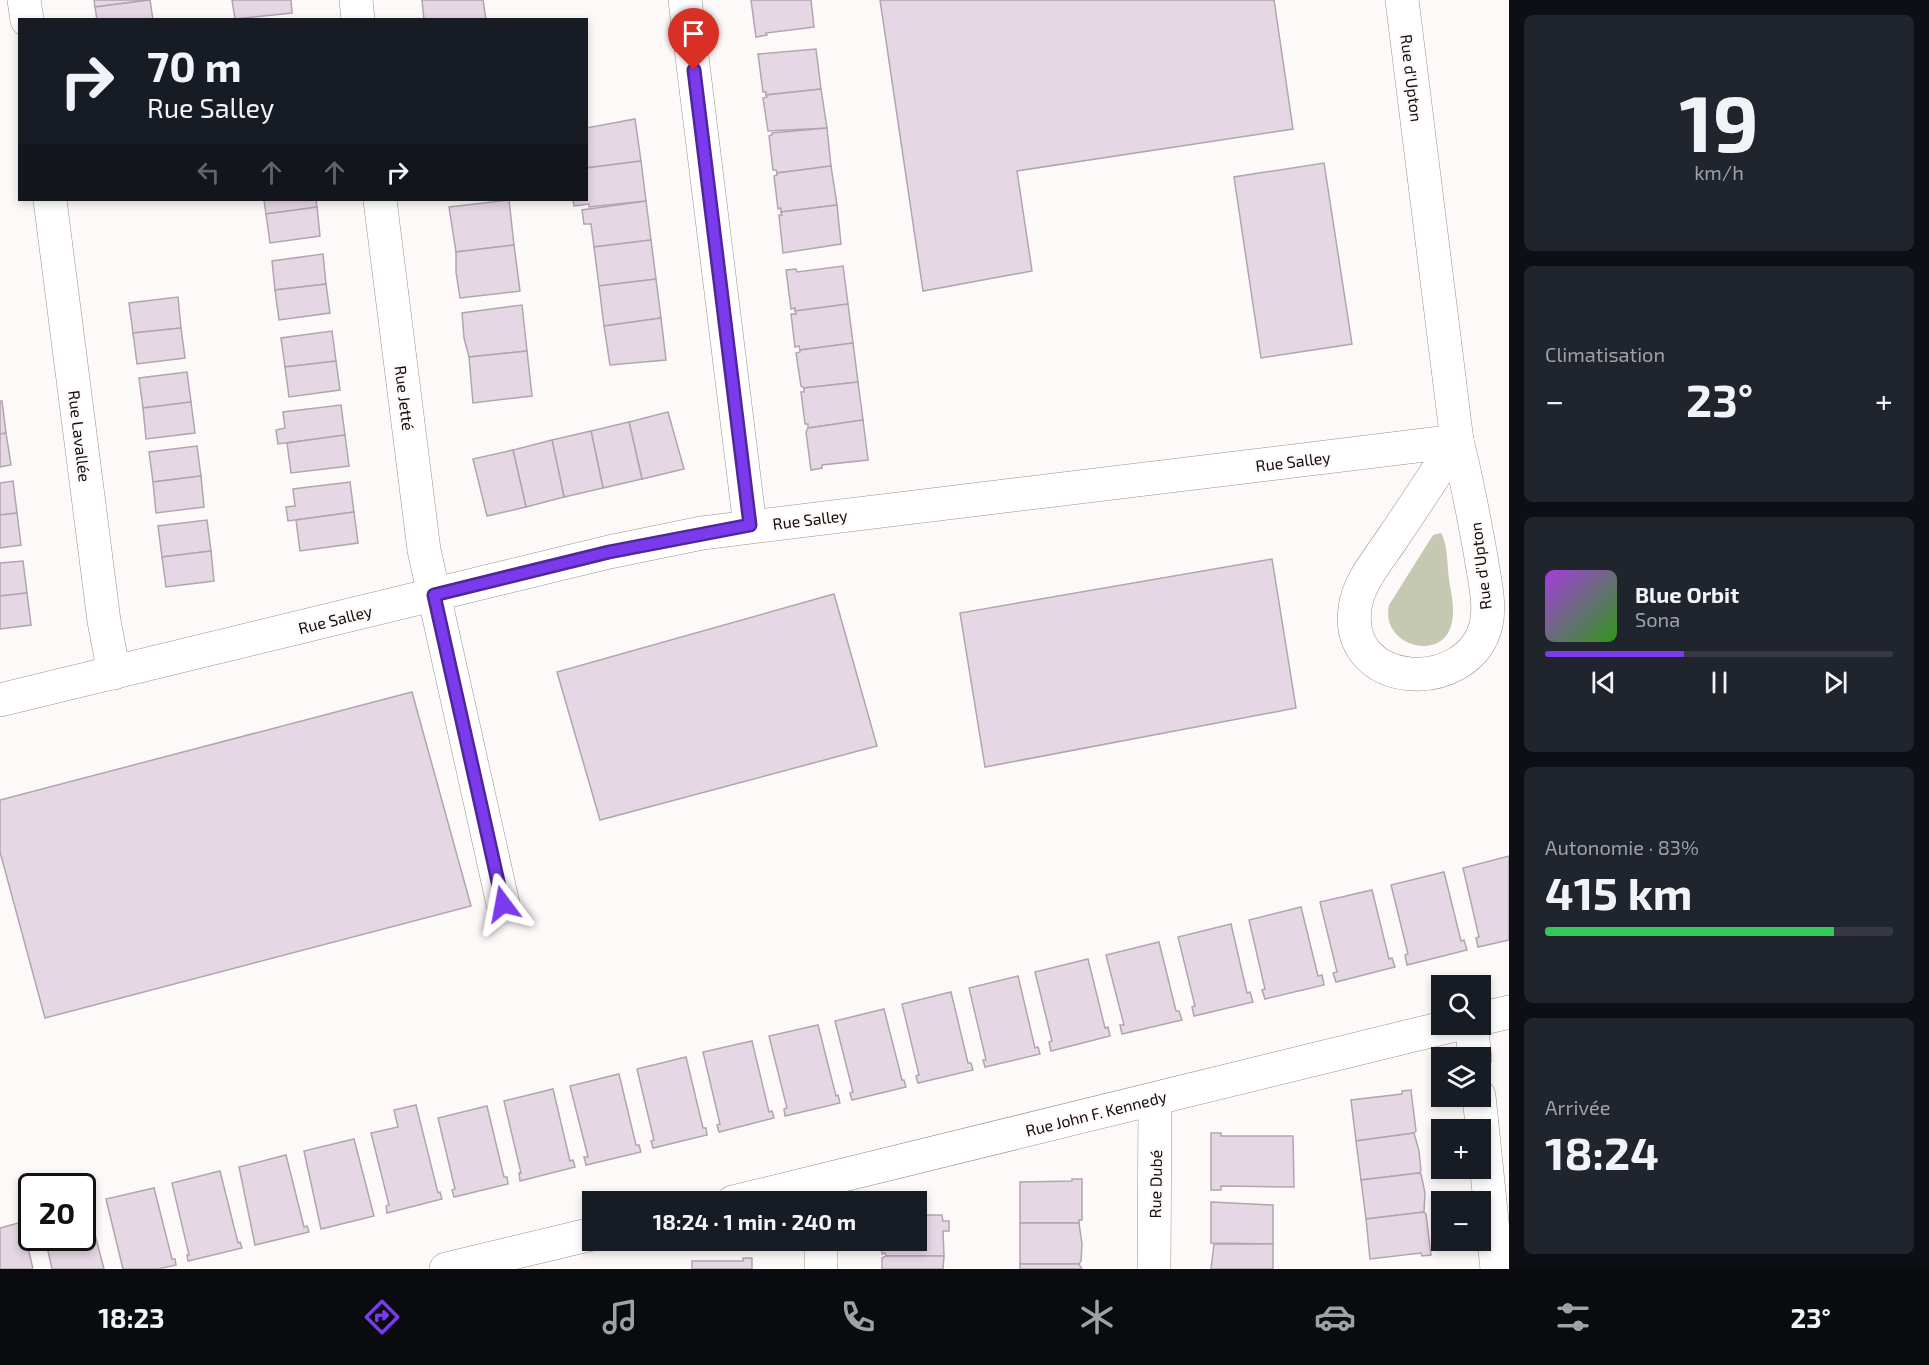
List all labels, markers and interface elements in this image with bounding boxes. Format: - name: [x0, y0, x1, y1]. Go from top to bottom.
- pin: [668, 8, 719, 70]
- icon: arrive: [677, 17, 710, 50]
- street label: Rue d'Upton: [1397, 33, 1427, 123]
- text: 70 m: [147, 40, 242, 90]
- icon: right: [48, 42, 126, 120]
- text: 19: [1679, 74, 1759, 168]
- text: Rue Salley: [147, 91, 274, 123]
- icon: left: [192, 156, 225, 189]
- icon: ahead: [255, 156, 288, 189]
- icon: ahead: [318, 156, 351, 189]
- icon: right: [381, 156, 414, 189]
- text: km/h: [1694, 160, 1744, 184]
- text: Climatisation: [1545, 342, 1665, 366]
- street label: Rue Jetté: [392, 364, 418, 432]
- text: 23°: [1686, 372, 1753, 426]
- text: −: [1545, 380, 1564, 420]
- text: +: [1875, 380, 1893, 420]
- street label: Rue Lavallée: [65, 389, 95, 483]
- street label: Rue Salley: [1254, 447, 1332, 475]
- street label: Rue Salley: [771, 505, 849, 533]
- street label: Rue d'Upton: [1465, 521, 1495, 611]
- text: Blue Orbit: [1635, 581, 1739, 607]
- street label: Rue Salley: [296, 601, 374, 637]
- text: Sona: [1635, 607, 1680, 631]
- icon: previous: [1587, 666, 1620, 699]
- icon: pause: [1703, 666, 1736, 699]
- icon: next: [1819, 666, 1852, 699]
- text: Autonomie · 83%: [1545, 835, 1699, 859]
- text: 415 km: [1545, 865, 1692, 919]
- position arrow: [471, 872, 535, 936]
- map controls: [1431, 975, 1491, 1251]
- button: search: [1431, 975, 1491, 1035]
- button: layers: [1431, 1047, 1491, 1107]
- street label: Rue John F. Kennedy: [1023, 1086, 1169, 1140]
- text: Arrivée: [1545, 1095, 1610, 1119]
- button: +: [1431, 1119, 1491, 1179]
- text: 18:24: [1545, 1125, 1659, 1179]
- street label: Rue Dubé: [1145, 1150, 1165, 1218]
- speed limit sign: 20: [18, 1173, 96, 1251]
- button: −: [1431, 1191, 1491, 1251]
- text: 18:24 · 1 min · 240 m: [653, 1208, 856, 1234]
- icon: directions: [361, 1296, 403, 1338]
- icon: music: [599, 1296, 641, 1338]
- icon: phone: [837, 1296, 879, 1338]
- icon: climate: [1076, 1296, 1118, 1338]
- icon: car: [1314, 1296, 1356, 1338]
- icon: filters: [1552, 1296, 1594, 1338]
- text: 18:23: [98, 1301, 165, 1333]
- text: 23°: [1791, 1301, 1831, 1333]

